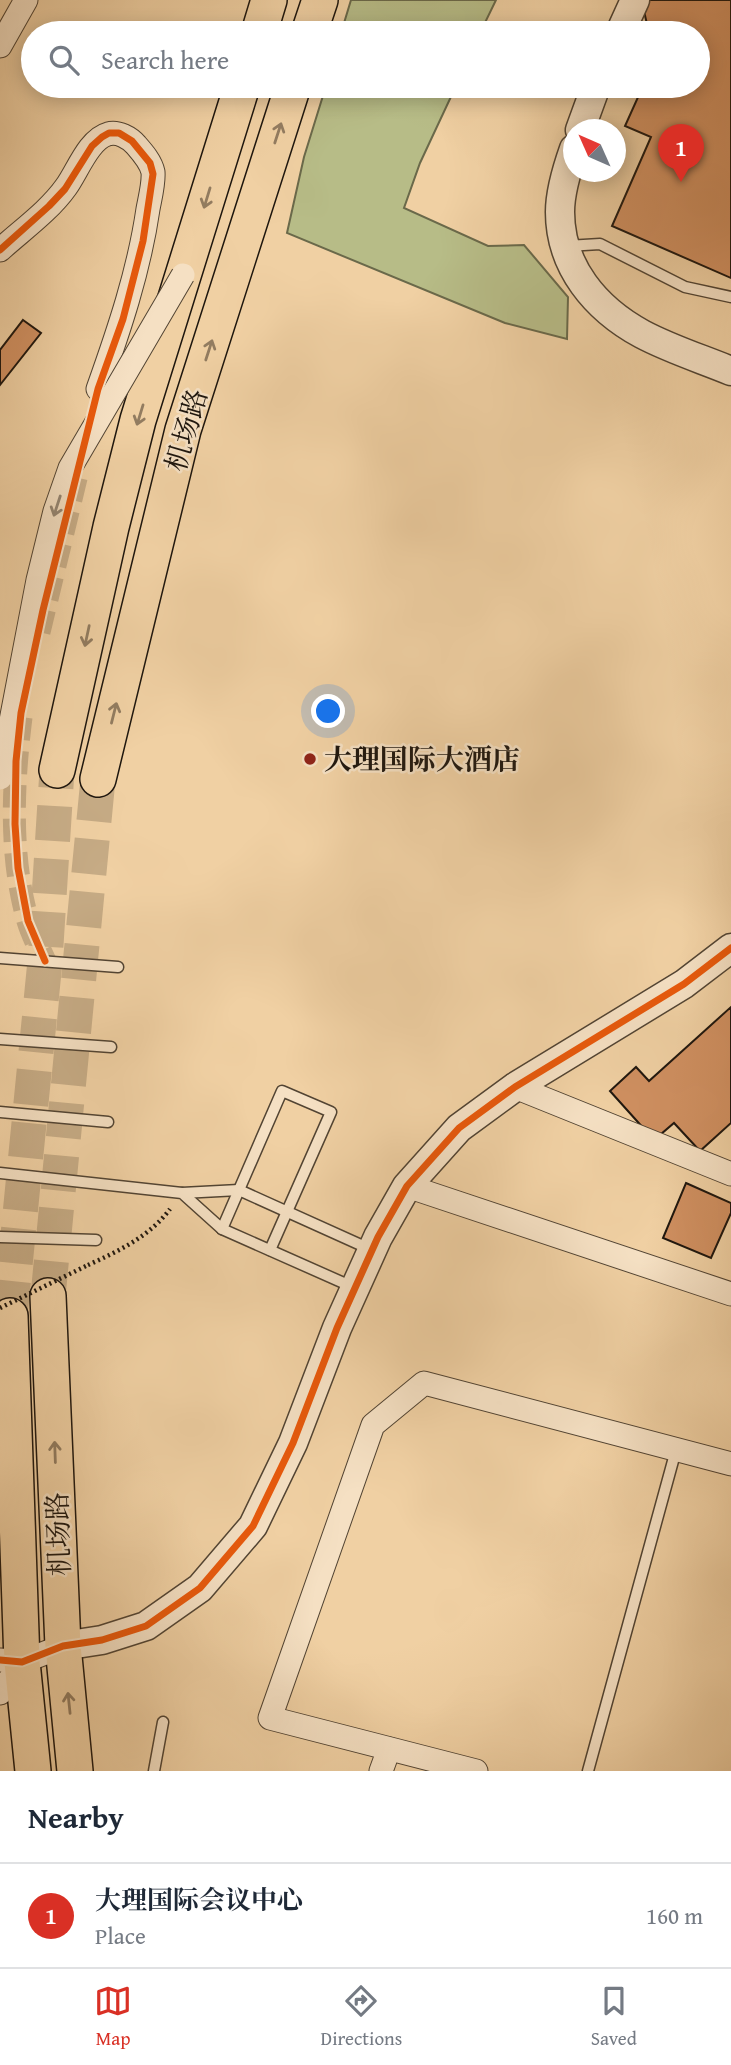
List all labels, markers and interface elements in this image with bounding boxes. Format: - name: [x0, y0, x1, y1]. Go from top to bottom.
- search box: [21, 21, 710, 98]
- text: Search here: [101, 40, 229, 79]
- icon: search: [45, 41, 83, 79]
- north arrow: [563, 119, 626, 182]
- one-way arrow: [272, 123, 285, 145]
- pin: 1: [658, 124, 704, 182]
- one-way arrow: [200, 186, 213, 208]
- one-way arrow: [203, 340, 216, 362]
- street label: 机场路: [154, 384, 217, 476]
- one-way arrow: [132, 404, 145, 426]
- one-way arrow: [50, 495, 62, 517]
- one-way arrow: [79, 624, 93, 647]
- your location: [311, 694, 345, 728]
- one-way arrow: [109, 702, 122, 724]
- place label: 大理国际大酒店: [324, 738, 520, 779]
- marker: 大理国际大酒店: [302, 751, 318, 767]
- one-way arrow: [48, 1440, 61, 1463]
- street label: 机场路: [36, 1491, 79, 1577]
- one-way arrow: [62, 1692, 75, 1715]
- text: Nearby: [28, 1795, 124, 1839]
- text: 大理国际会议中心: [95, 1880, 303, 1919]
- text: 1: [45, 1899, 57, 1932]
- text: 160 m: [646, 1899, 703, 1932]
- text: Place: [95, 1919, 146, 1952]
- tab: Map: [94, 1982, 132, 2052]
- tab: Directions: [321, 1982, 402, 2052]
- tab: Saved: [591, 1982, 637, 2052]

